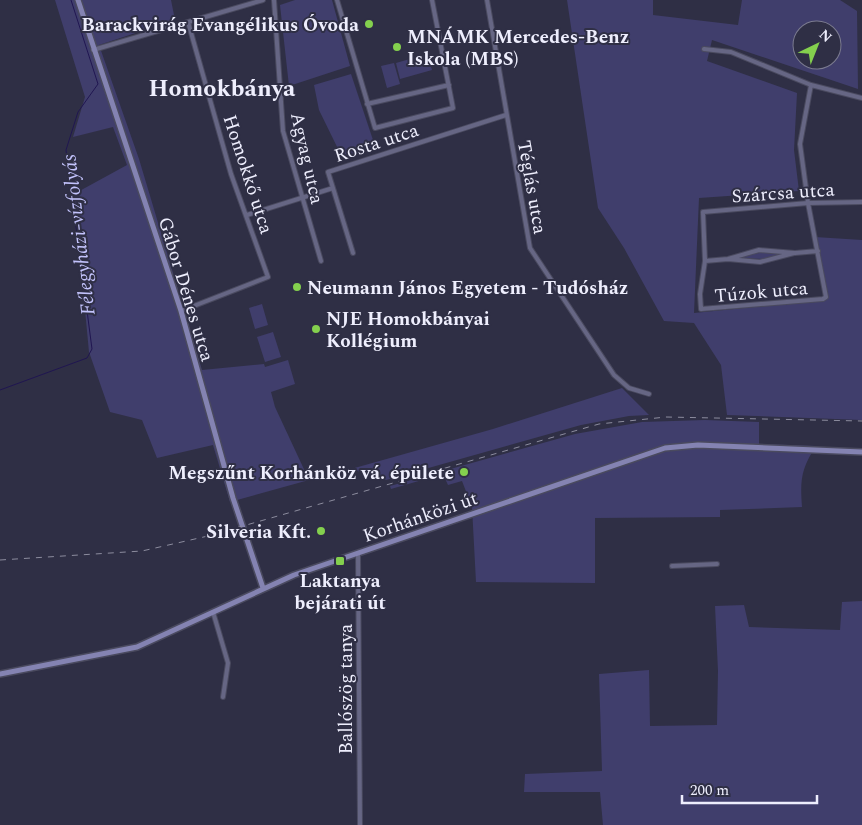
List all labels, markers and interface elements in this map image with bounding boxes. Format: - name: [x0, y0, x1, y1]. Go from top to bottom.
- place label: Barackvirág Evangélikus Óvoda: [81, 11, 359, 40]
- marker: Barackvirág Evangélikus Óvoda: [363, 18, 375, 30]
- north arrow: [792, 20, 842, 70]
- place label: MNÁMK Mercedes-Benz Iskola (MBS): [407, 23, 629, 74]
- text: N: [814, 24, 837, 47]
- marker: MNÁMK Mercedes-Benz Iskola (MBS): [391, 41, 403, 53]
- district label: Homokbánya: [149, 71, 296, 107]
- street label: Agyag utca: [282, 110, 331, 208]
- street label: Homokkő utca: [215, 111, 281, 238]
- street label: Rosta utca: [330, 116, 423, 171]
- street label: Téglás utca: [509, 138, 554, 237]
- water label: Félegyházi-vízfolyás: [54, 153, 104, 317]
- street label: Szárcsa utca: [731, 175, 836, 212]
- street label: Gábor Dénes utca: [150, 213, 222, 366]
- place label: Neumann János Egyetem - Tudósház: [307, 274, 628, 303]
- street label: Túzok utca: [713, 274, 810, 311]
- marker: Neumann János Egyetem - Tudósház: [291, 281, 303, 293]
- place label: NJE Homokbányai Kollégium: [326, 305, 490, 356]
- marker: NJE Homokbányai Kollégium: [310, 323, 322, 335]
- place label: Megszűnt Korhánköz vá. épülete: [168, 459, 454, 488]
- marker: Megszűnt Korhánköz vá. épülete: [458, 466, 470, 478]
- street label: Korhánközi út: [359, 484, 482, 551]
- place label: Silveria Kft.: [206, 518, 311, 547]
- marker: Silveria Kft.: [315, 525, 327, 537]
- marker: Laktanya bejárati út: [334, 555, 346, 567]
- place label: Laktanya bejárati út: [294, 567, 386, 618]
- street label: Ballószög tanya: [332, 623, 361, 754]
- scale bar: [682, 772, 817, 804]
- text: 200 m: [690, 779, 729, 802]

